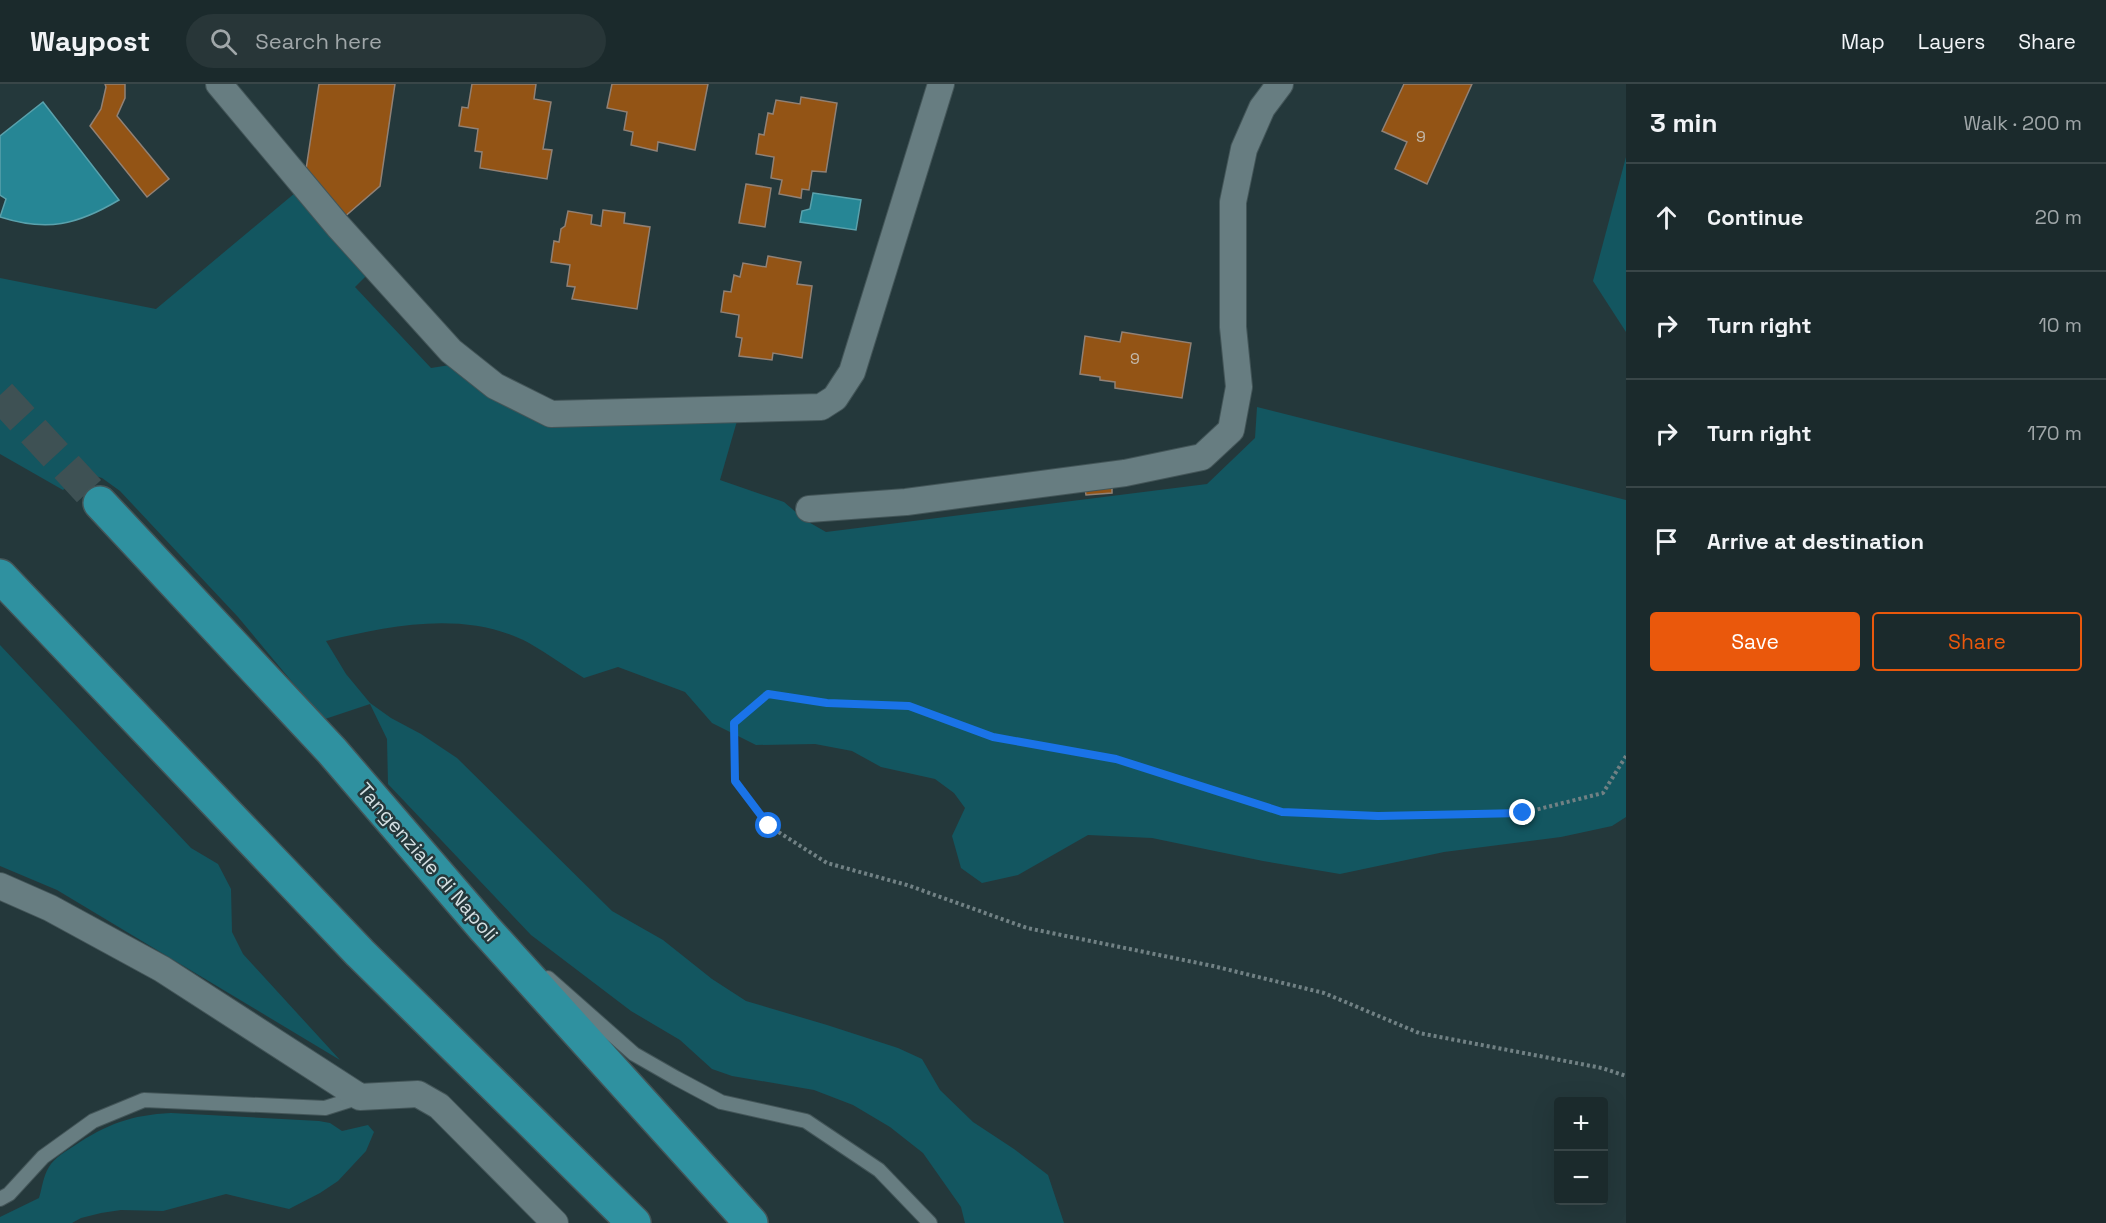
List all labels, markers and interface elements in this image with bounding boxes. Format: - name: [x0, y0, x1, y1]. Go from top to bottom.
- search box: [186, 14, 606, 68]
- text: Waypost: [30, 23, 150, 59]
- icon: search: [207, 25, 240, 58]
- text: Search here: [255, 27, 382, 55]
- text: Map: [1841, 28, 1885, 55]
- text: Layers: [1918, 28, 1985, 55]
- text: Share: [2018, 28, 2076, 55]
- text: 3 min: [1650, 106, 1718, 140]
- text: Walk · 200 m: [1963, 110, 2082, 136]
- house number: 9: [1416, 126, 1426, 147]
- icon: ahead: [1650, 201, 1683, 234]
- text: Continue: [1707, 203, 1803, 231]
- text: 20 m: [2035, 204, 2082, 230]
- icon: right: [1650, 309, 1683, 342]
- text: Turn right: [1707, 311, 1812, 339]
- text: 10 m: [2038, 312, 2082, 338]
- house number: 9: [1130, 348, 1140, 369]
- icon: right: [1650, 417, 1683, 450]
- text: Turn right: [1707, 419, 1812, 447]
- text: 170 m: [2027, 420, 2082, 446]
- icon: arrive: [1650, 525, 1683, 558]
- text: Arrive at destination: [1707, 527, 1924, 555]
- button: Save: [1650, 612, 1860, 671]
- button: Share: [1872, 612, 2082, 671]
- street label: Tangenziale di Napoli: [352, 777, 504, 947]
- route end: [1509, 799, 1535, 825]
- route start: [755, 812, 781, 838]
- map controls: [1554, 1097, 1608, 1205]
- button: +: [1554, 1097, 1608, 1151]
- button: −: [1554, 1151, 1608, 1205]

